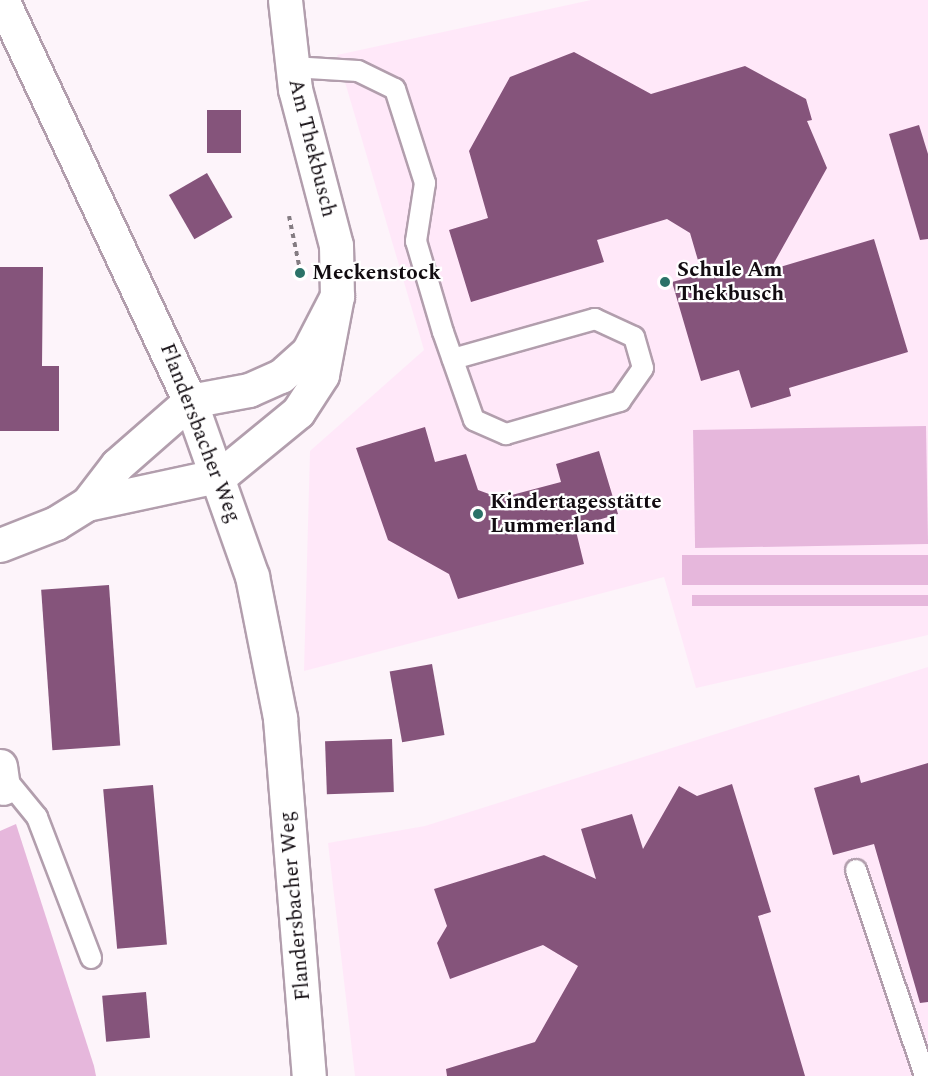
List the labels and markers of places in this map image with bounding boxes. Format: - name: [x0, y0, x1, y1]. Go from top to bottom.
- place label: Schule Am Thekbusch: [677, 257, 784, 307]
- place label: Meckenstock: [312, 260, 441, 286]
- marker: Meckenstock: [293, 266, 307, 280]
- marker: Schule Am Thekbusch: [658, 275, 672, 289]
- place label: Kindertagesstätte Lummerland: [490, 489, 662, 539]
- marker: Kindertagesstätte Lummerland: [471, 507, 485, 521]

